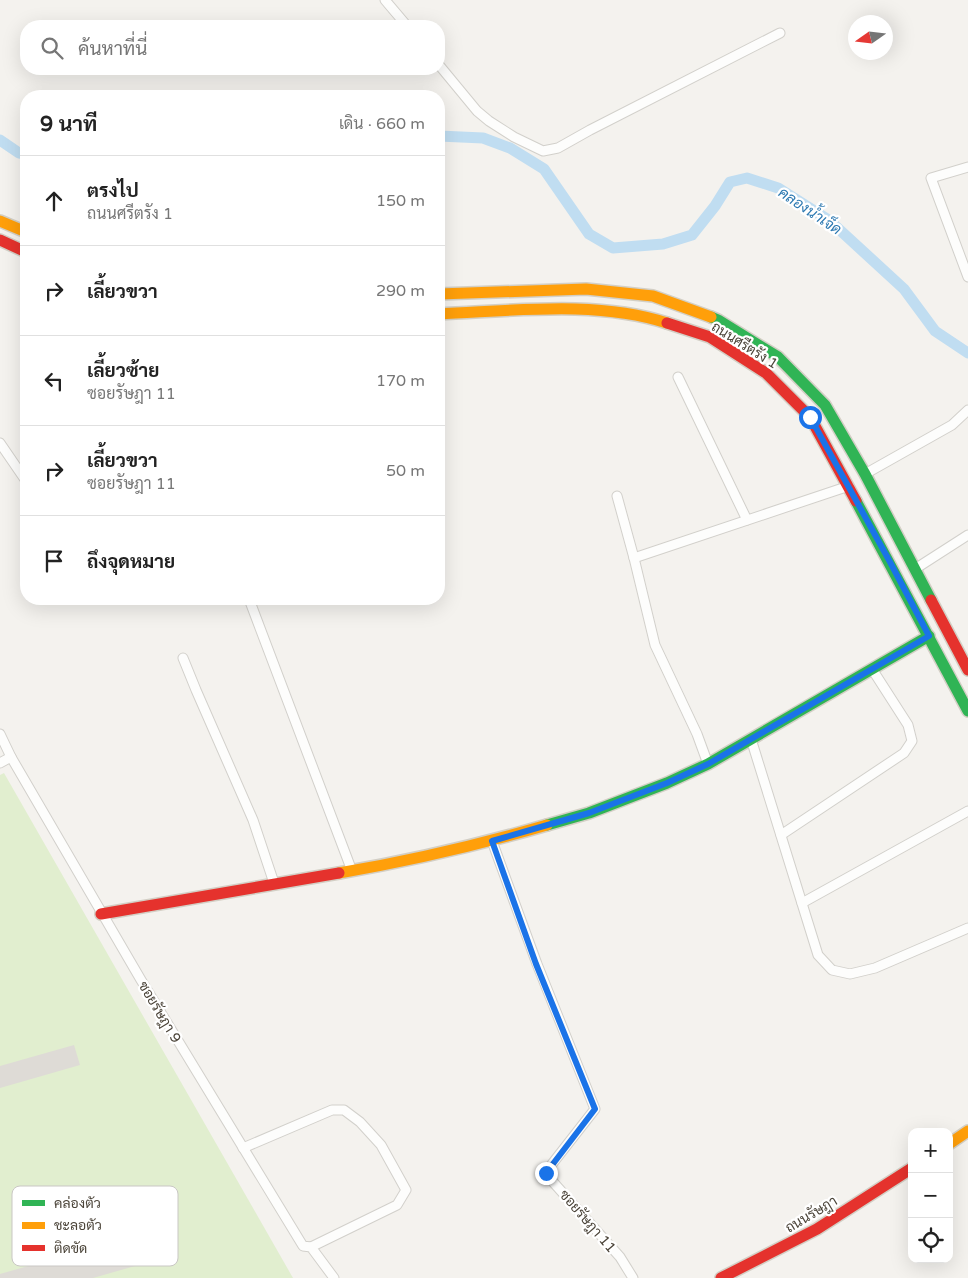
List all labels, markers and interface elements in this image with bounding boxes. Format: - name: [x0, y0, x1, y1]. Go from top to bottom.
- north arrow: [848, 15, 893, 60]
- search box: [20, 20, 445, 75]
- icon: search: [38, 34, 66, 62]
- text: ค้นหาที่นี่: [78, 38, 147, 60]
- text: 9 นาที: [40, 112, 97, 137]
- text: เดิน · 660 m: [339, 114, 425, 134]
- text: ตรงไป: [87, 180, 139, 202]
- water label: คลองน้ำเจ็ด: [775, 180, 847, 239]
- icon: ahead: [40, 187, 68, 215]
- text: 150 m: [376, 191, 425, 211]
- text: ถนนศรีตรัง 1: [87, 204, 173, 224]
- icon: right: [40, 277, 68, 305]
- text: เลี้ยวขวา: [87, 281, 158, 303]
- text: 290 m: [376, 281, 425, 301]
- street label: ถนนศรีตรัง 1: [708, 317, 782, 373]
- text: เลี้ยวซ้าย: [87, 360, 159, 382]
- icon: left: [40, 367, 68, 395]
- text: 170 m: [376, 371, 425, 391]
- text: ซอยรัษฎา 11: [87, 384, 176, 404]
- route start: [799, 406, 822, 429]
- text: เลี้ยวขวา: [87, 450, 158, 472]
- icon: right: [40, 457, 68, 485]
- text: 50 m: [386, 461, 425, 481]
- text: ซอยรัษฎา 11: [87, 474, 176, 494]
- icon: arrive: [40, 547, 68, 575]
- text: ถึงจุดหมาย: [87, 551, 175, 573]
- street label: ซอยรัษฎา 9: [135, 978, 185, 1046]
- map controls: [908, 1128, 953, 1263]
- button: +: [908, 1128, 953, 1173]
- route end: [535, 1162, 558, 1185]
- button: −: [908, 1173, 953, 1218]
- legend: [12, 1186, 178, 1266]
- street label: ซอยรัษฎา 11: [556, 1186, 620, 1256]
- street label: ถนนรัษฎา: [782, 1192, 840, 1237]
- text: คล่องตัว: [54, 1195, 101, 1212]
- text: ชะลอตัว: [54, 1217, 102, 1234]
- button: locate: [908, 1218, 953, 1263]
- text: ติดขัด: [54, 1240, 87, 1257]

